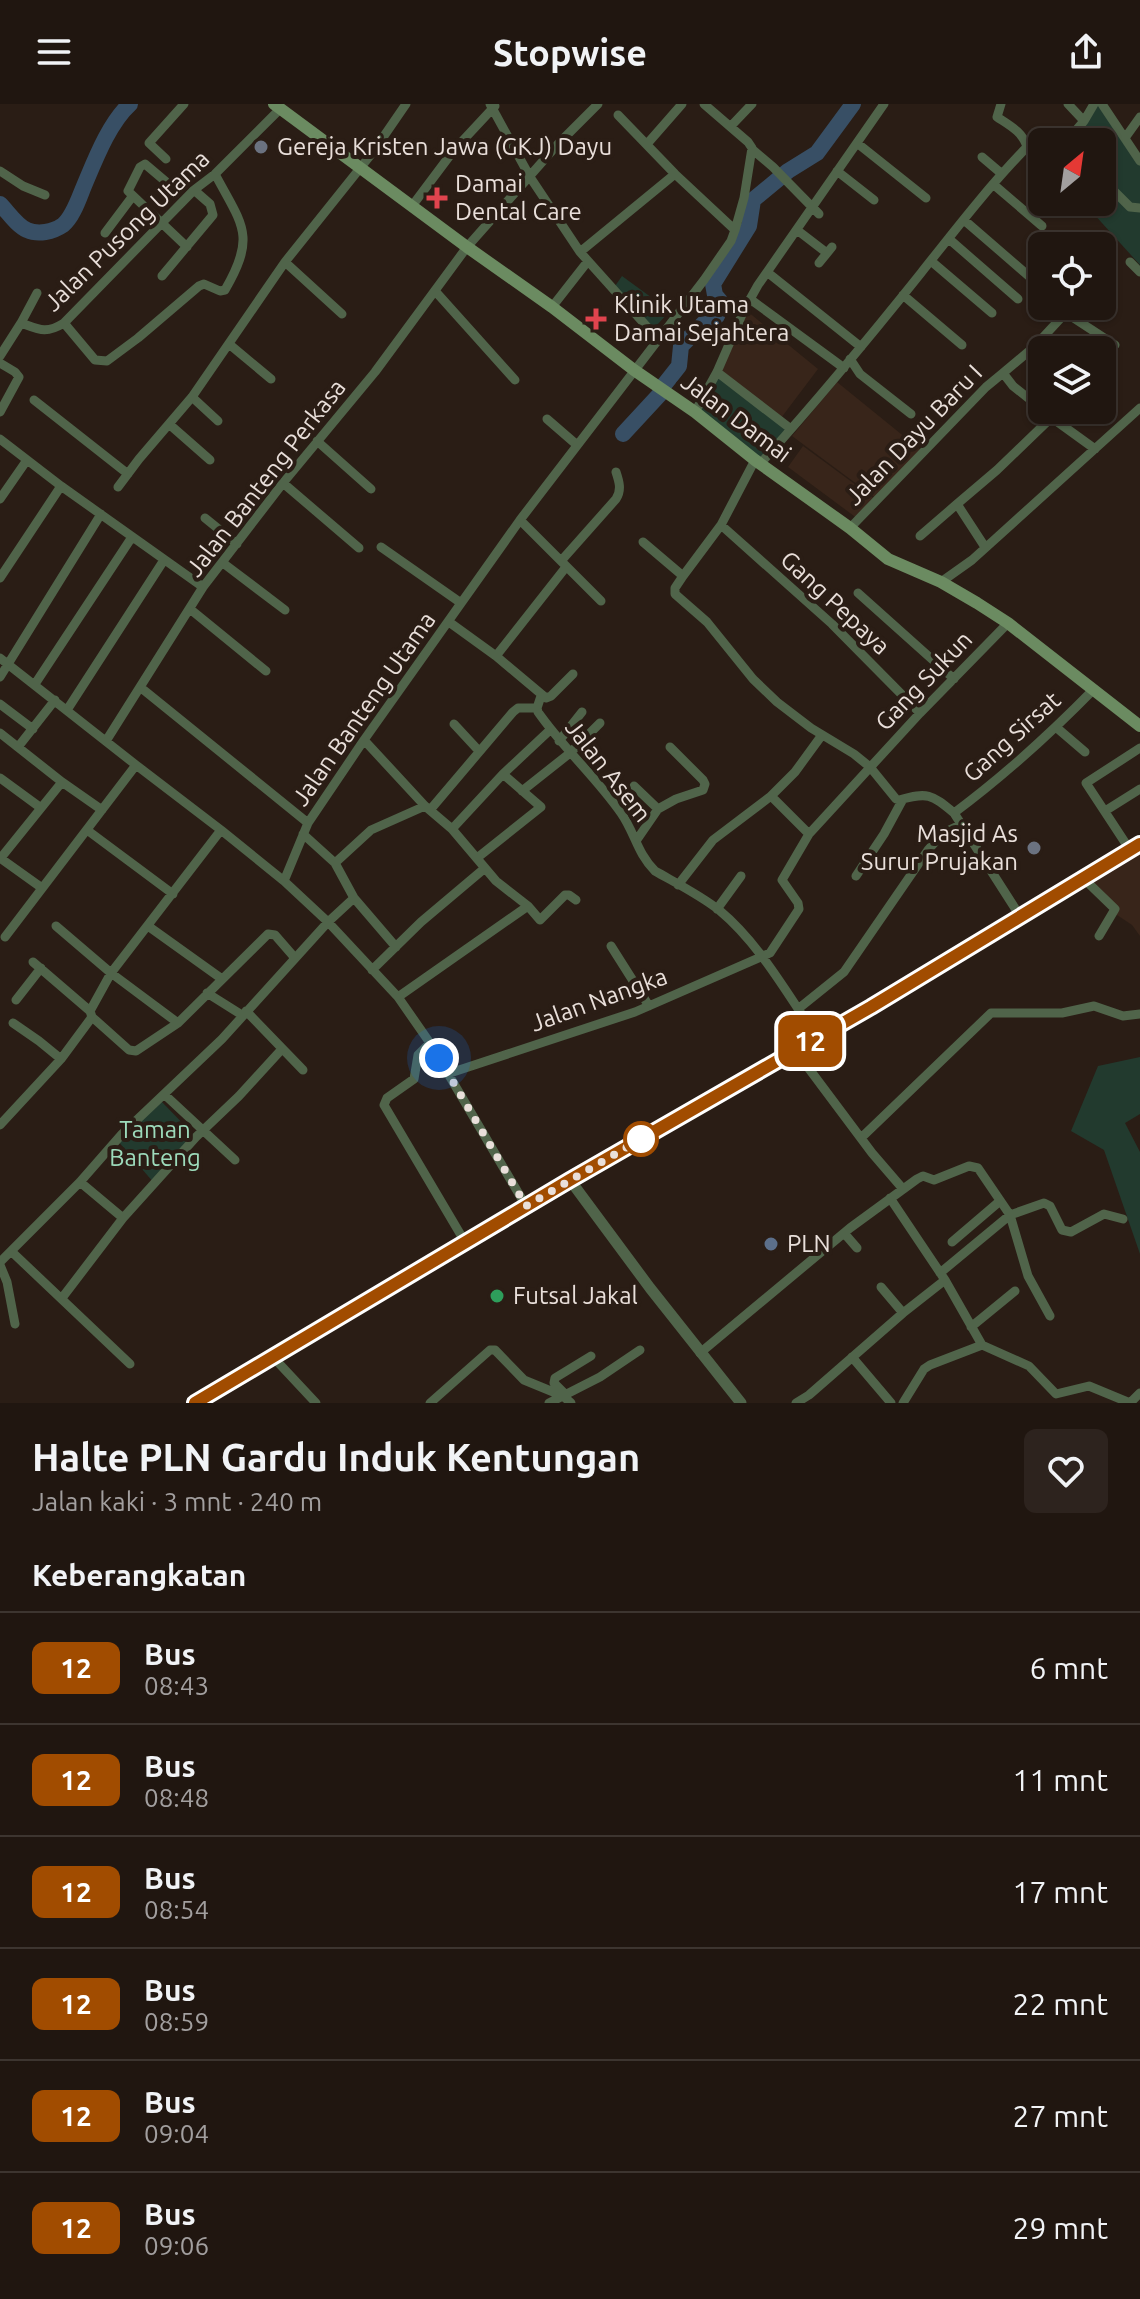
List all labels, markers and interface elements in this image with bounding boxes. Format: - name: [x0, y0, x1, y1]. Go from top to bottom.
- icon: menu: [32, 30, 76, 74]
- icon: share: [1064, 30, 1108, 74]
- text: Stopwise: [493, 32, 647, 73]
- north arrow: [1028, 128, 1116, 216]
- map controls: [1028, 128, 1116, 424]
- place label: Gereja Kristen Jawa (GKJ) Dayu: [277, 133, 612, 160]
- marker: Gereja Kristen Jawa (GKJ) Dayu: [252, 138, 270, 156]
- street label: Jalan Pusong Utama: [39, 145, 215, 316]
- place label: Damai Dental Care: [455, 170, 582, 225]
- marker: Damai Dental Care: [426, 187, 448, 209]
- button: locate: [1028, 232, 1116, 320]
- place label: Klinik Utama Damai Sejahtera: [614, 291, 789, 346]
- marker: Klinik Utama Damai Sejahtera: [585, 308, 607, 330]
- button: layers: [1028, 336, 1116, 424]
- street label: Jalan Dayu Baru I: [840, 359, 987, 510]
- street label: Jalan Damai: [676, 368, 796, 468]
- street label: Jalan Banteng Perkasa: [180, 374, 351, 581]
- street label: Gang Pepaya: [775, 545, 895, 660]
- street label: Jalan Banteng Utama: [287, 607, 441, 811]
- street label: Gang Sukun: [870, 626, 977, 736]
- street label: Gang Sirsat: [958, 686, 1066, 787]
- street label: Jalan Asem: [560, 714, 657, 827]
- place label: Masjid As Surur Prujakan: [861, 820, 1018, 875]
- marker: Masjid As Surur Prujakan: [1025, 839, 1043, 857]
- street label: Jalan Nangka: [527, 962, 671, 1037]
- line badge: 12: [774, 1015, 846, 1067]
- text: 12: [794, 1025, 826, 1056]
- your location: [419, 1038, 459, 1078]
- park label: Taman Banteng: [109, 1116, 201, 1171]
- unlabelled marker: [624, 1122, 658, 1156]
- place label: PLN: [787, 1230, 831, 1257]
- marker: PLN: [762, 1235, 780, 1253]
- place label: Futsal Jakal: [513, 1282, 638, 1309]
- marker: Futsal Jakal: [488, 1287, 506, 1305]
- button: heart: [1024, 1429, 1108, 1513]
- text: Halte PLN Gardu Induk Kentungan: [32, 1436, 640, 1478]
- text: Jalan kaki · 3 mnt · 240 m: [32, 1487, 322, 1516]
- text: Keberangkatan: [32, 1558, 246, 1592]
- text: Bus: [144, 1637, 196, 1671]
- text: 6 mnt: [1029, 1651, 1108, 1685]
- text: 12: [60, 1652, 92, 1683]
- text: 08:43: [144, 1671, 209, 1700]
- text: Bus: [144, 1749, 196, 1783]
- text: 11 mnt: [1012, 1763, 1108, 1797]
- text: 12: [60, 1764, 92, 1795]
- text: 08:48: [144, 1783, 209, 1812]
- text: Bus: [144, 1861, 196, 1895]
- text: 17 mnt: [1012, 1875, 1108, 1909]
- text: 12: [60, 1876, 92, 1907]
- text: 08:54: [144, 1895, 209, 1924]
- text: Bus: [144, 1973, 196, 2007]
- text: 22 mnt: [1012, 1987, 1108, 2021]
- text: 12: [60, 1988, 92, 2019]
- text: 08:59: [144, 2007, 209, 2036]
- text: Bus: [144, 2085, 196, 2119]
- text: 27 mnt: [1012, 2099, 1108, 2133]
- text: 12: [60, 2100, 92, 2131]
- text: 09:04: [144, 2119, 209, 2148]
- text: Bus: [144, 2197, 196, 2231]
- text: 29 mnt: [1012, 2211, 1108, 2245]
- text: 12: [60, 2212, 92, 2243]
- text: 09:06: [144, 2231, 209, 2260]

